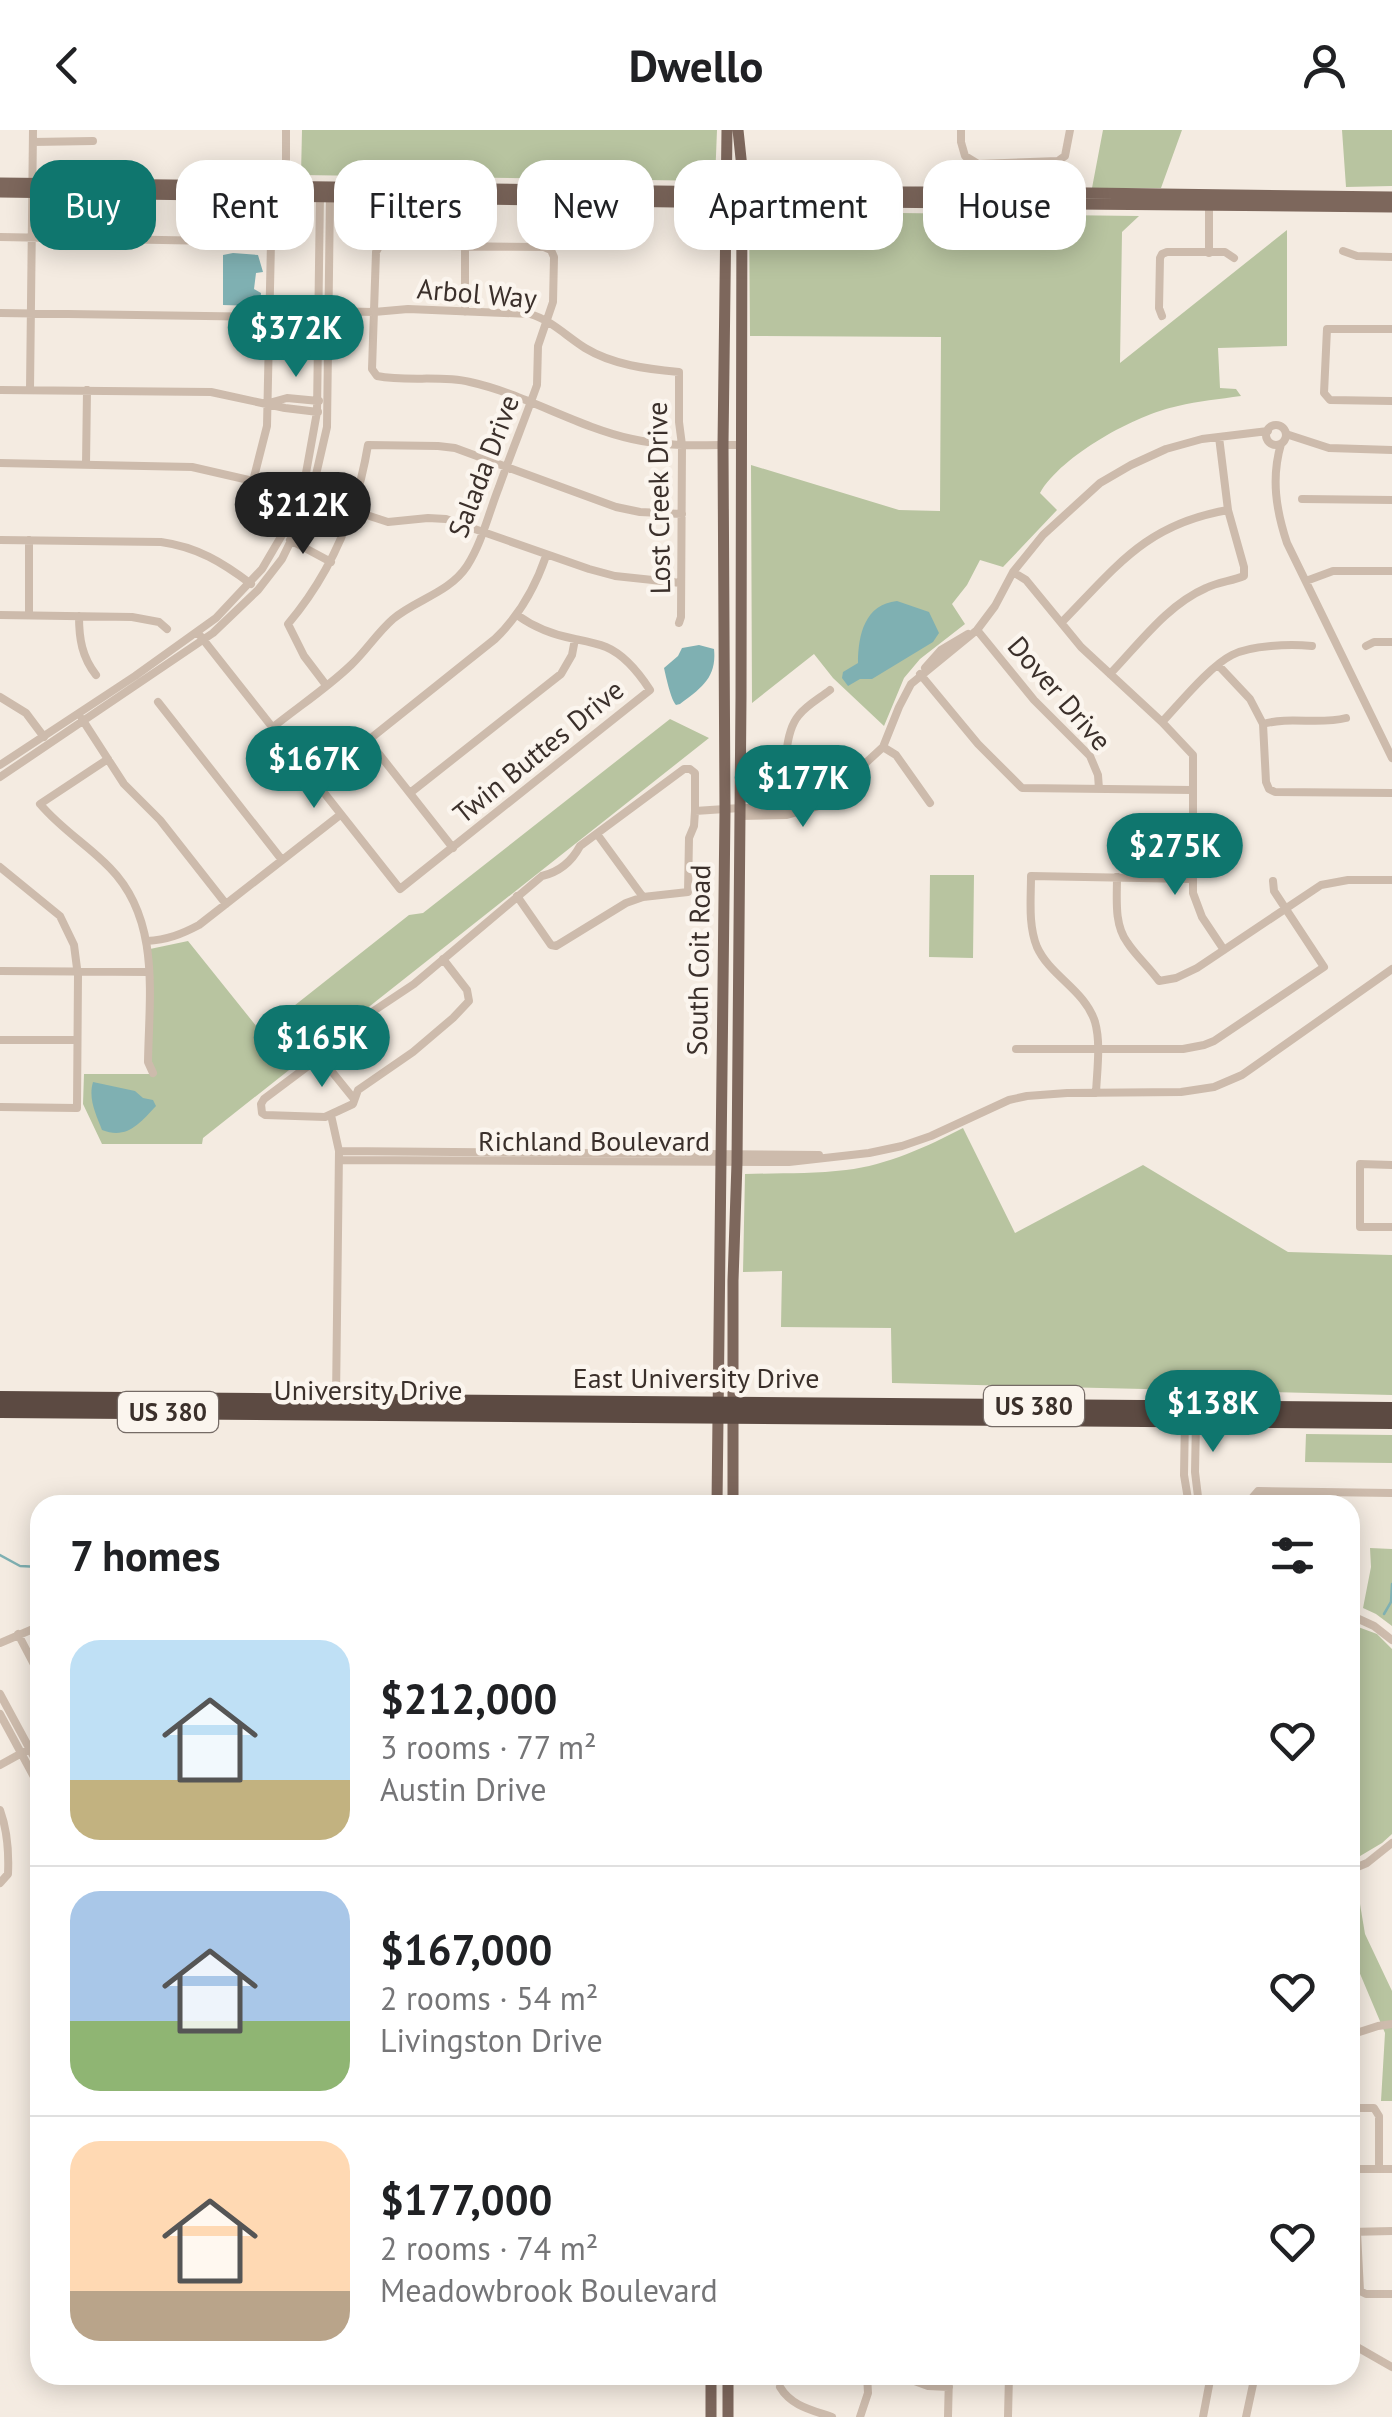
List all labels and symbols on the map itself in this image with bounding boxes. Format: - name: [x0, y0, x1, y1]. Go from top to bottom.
- street label: Arbol Way: [416, 269, 538, 317]
- pin: $372K: [226, 295, 366, 380]
- street label: Salada Drive: [439, 389, 527, 543]
- street label: Lost Creek Drive: [638, 401, 678, 595]
- pin: $212K: [233, 472, 373, 557]
- street label: Dover Drive: [1000, 628, 1120, 758]
- street label: Twin Buttes Drive: [445, 671, 631, 831]
- pin: $167K: [244, 726, 384, 811]
- pin: $177K: [733, 745, 873, 830]
- pin: $275K: [1105, 813, 1245, 898]
- street label: South Coit Road: [678, 864, 718, 1056]
- pin: $165K: [252, 1005, 392, 1090]
- street label: Richland Boulevard: [478, 1122, 710, 1159]
- street label: East University Drive: [573, 1359, 819, 1396]
- pin: $138K: [1143, 1370, 1283, 1455]
- street label: University Drive: [273, 1371, 463, 1408]
- road number: US 380: [984, 1386, 1084, 1426]
- road number: US 380: [118, 1392, 218, 1432]

